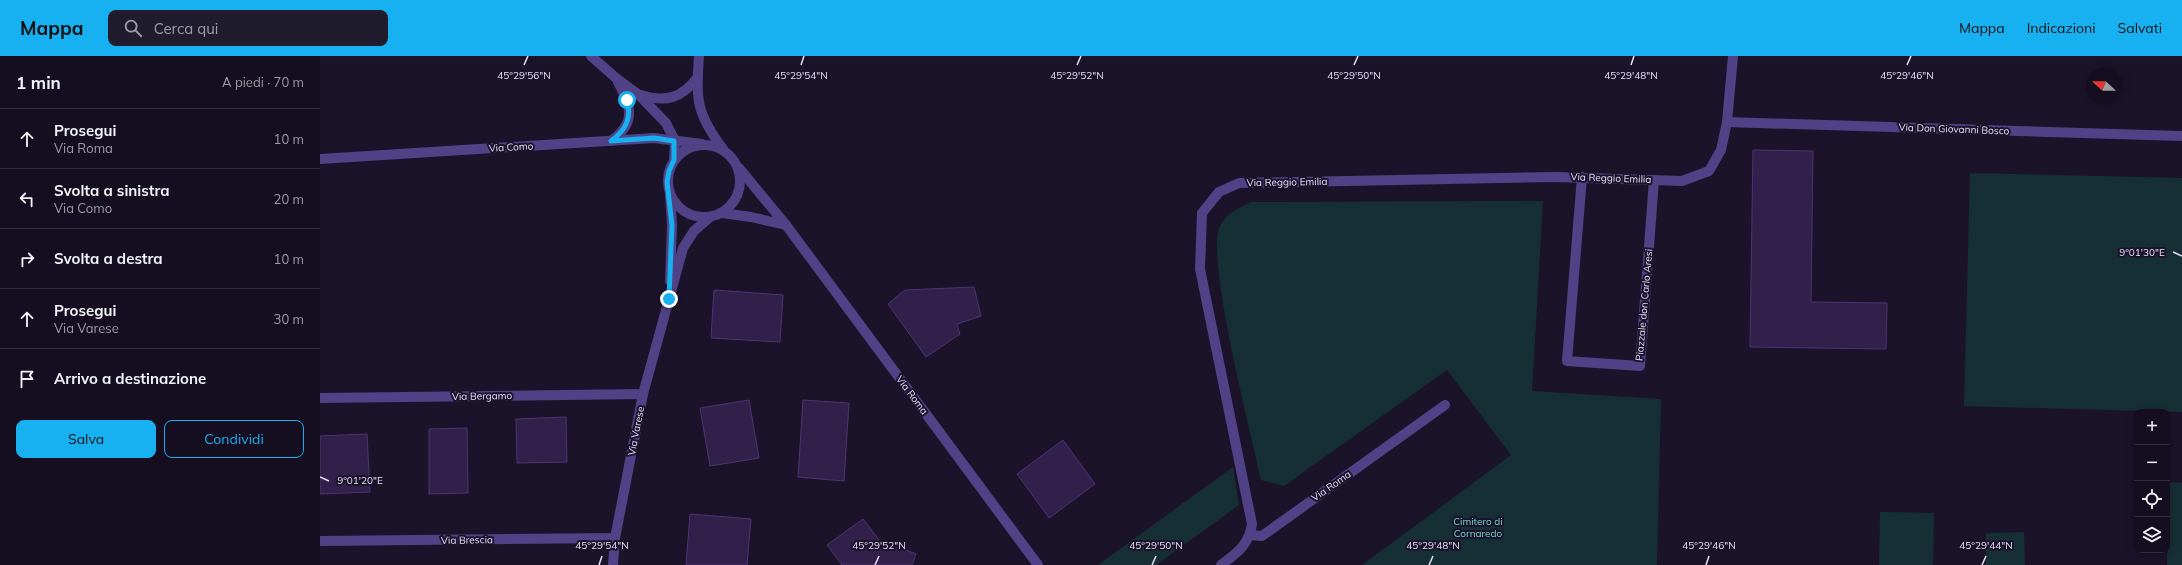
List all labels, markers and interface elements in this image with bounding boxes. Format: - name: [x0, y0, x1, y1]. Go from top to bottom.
- search box: [108, 10, 388, 46]
- text: Mappa: [20, 16, 84, 40]
- icon: search: [122, 17, 144, 39]
- text: Cerca qui: [154, 19, 218, 38]
- text: Mappa: [1959, 19, 2005, 37]
- text: Indicazioni: [2027, 19, 2096, 37]
- text: Salvati: [2118, 19, 2162, 37]
- north arrow: [2086, 68, 2122, 104]
- text: 45°29'56"N: [497, 69, 551, 82]
- text: 45°29'54"N: [774, 69, 828, 82]
- text: 45°29'52"N: [1050, 69, 1104, 82]
- text: 45°29'50"N: [1327, 69, 1381, 82]
- text: 45°29'48"N: [1604, 69, 1658, 82]
- text: 45°29'46"N: [1880, 69, 1934, 82]
- text: 1 min: [16, 72, 61, 93]
- text: A piedi · 70 m: [222, 74, 304, 90]
- route start: [618, 91, 636, 109]
- text: Prosegui: [54, 121, 116, 140]
- street label: Via Don Giovanni Bosco: [1898, 121, 2010, 137]
- icon: ahead: [16, 128, 38, 150]
- text: 10 m: [274, 131, 304, 147]
- street label: Via Como: [488, 139, 534, 155]
- text: Via Roma: [54, 140, 113, 156]
- street label: Via Reggio Emilia: [1570, 170, 1652, 186]
- street label: Via Reggio Emilia: [1247, 175, 1327, 189]
- text: Svolta a sinistra: [54, 181, 170, 200]
- icon: left: [16, 188, 38, 210]
- text: 20 m: [274, 191, 304, 207]
- text: Via Como: [54, 200, 112, 216]
- text: 9°01'30"E: [2119, 246, 2165, 259]
- icon: right: [16, 248, 38, 270]
- street label: Piazzale don Carlo Aresi: [1633, 248, 1655, 362]
- text: Svolta a destra: [54, 249, 163, 268]
- text: 10 m: [274, 251, 304, 267]
- route end: [660, 290, 678, 308]
- text: Prosegui: [54, 301, 116, 320]
- icon: ahead: [16, 308, 38, 330]
- text: 30 m: [274, 311, 304, 327]
- text: Via Varese: [54, 320, 119, 336]
- icon: arrive: [16, 368, 38, 390]
- text: Arrivo a destinazione: [54, 369, 206, 388]
- street label: Via Roma: [893, 373, 931, 417]
- street label: Via Bergamo: [452, 389, 513, 403]
- street label: Via Varese: [625, 405, 647, 457]
- map controls: [2134, 409, 2170, 553]
- button: +: [2134, 409, 2170, 445]
- button: Salva: [16, 420, 156, 458]
- button: Condividi: [164, 420, 304, 458]
- button: −: [2134, 445, 2170, 481]
- street label: Via Roma: [1309, 468, 1353, 504]
- text: 9°01'20"E: [337, 474, 383, 487]
- button: locate: [2134, 481, 2170, 517]
- park label: Cimitero di Cornaredo: [1453, 515, 1503, 540]
- button: layers: [2134, 517, 2170, 553]
- street label: Via Brescia: [441, 533, 493, 547]
- text: 45°29'54"N: [575, 539, 629, 552]
- text: 45°29'52"N: [852, 539, 906, 552]
- text: 45°29'50"N: [1129, 539, 1183, 552]
- text: 45°29'48"N: [1406, 539, 1460, 552]
- text: 45°29'46"N: [1682, 539, 1736, 552]
- text: 45°29'44"N: [1959, 539, 2013, 552]

